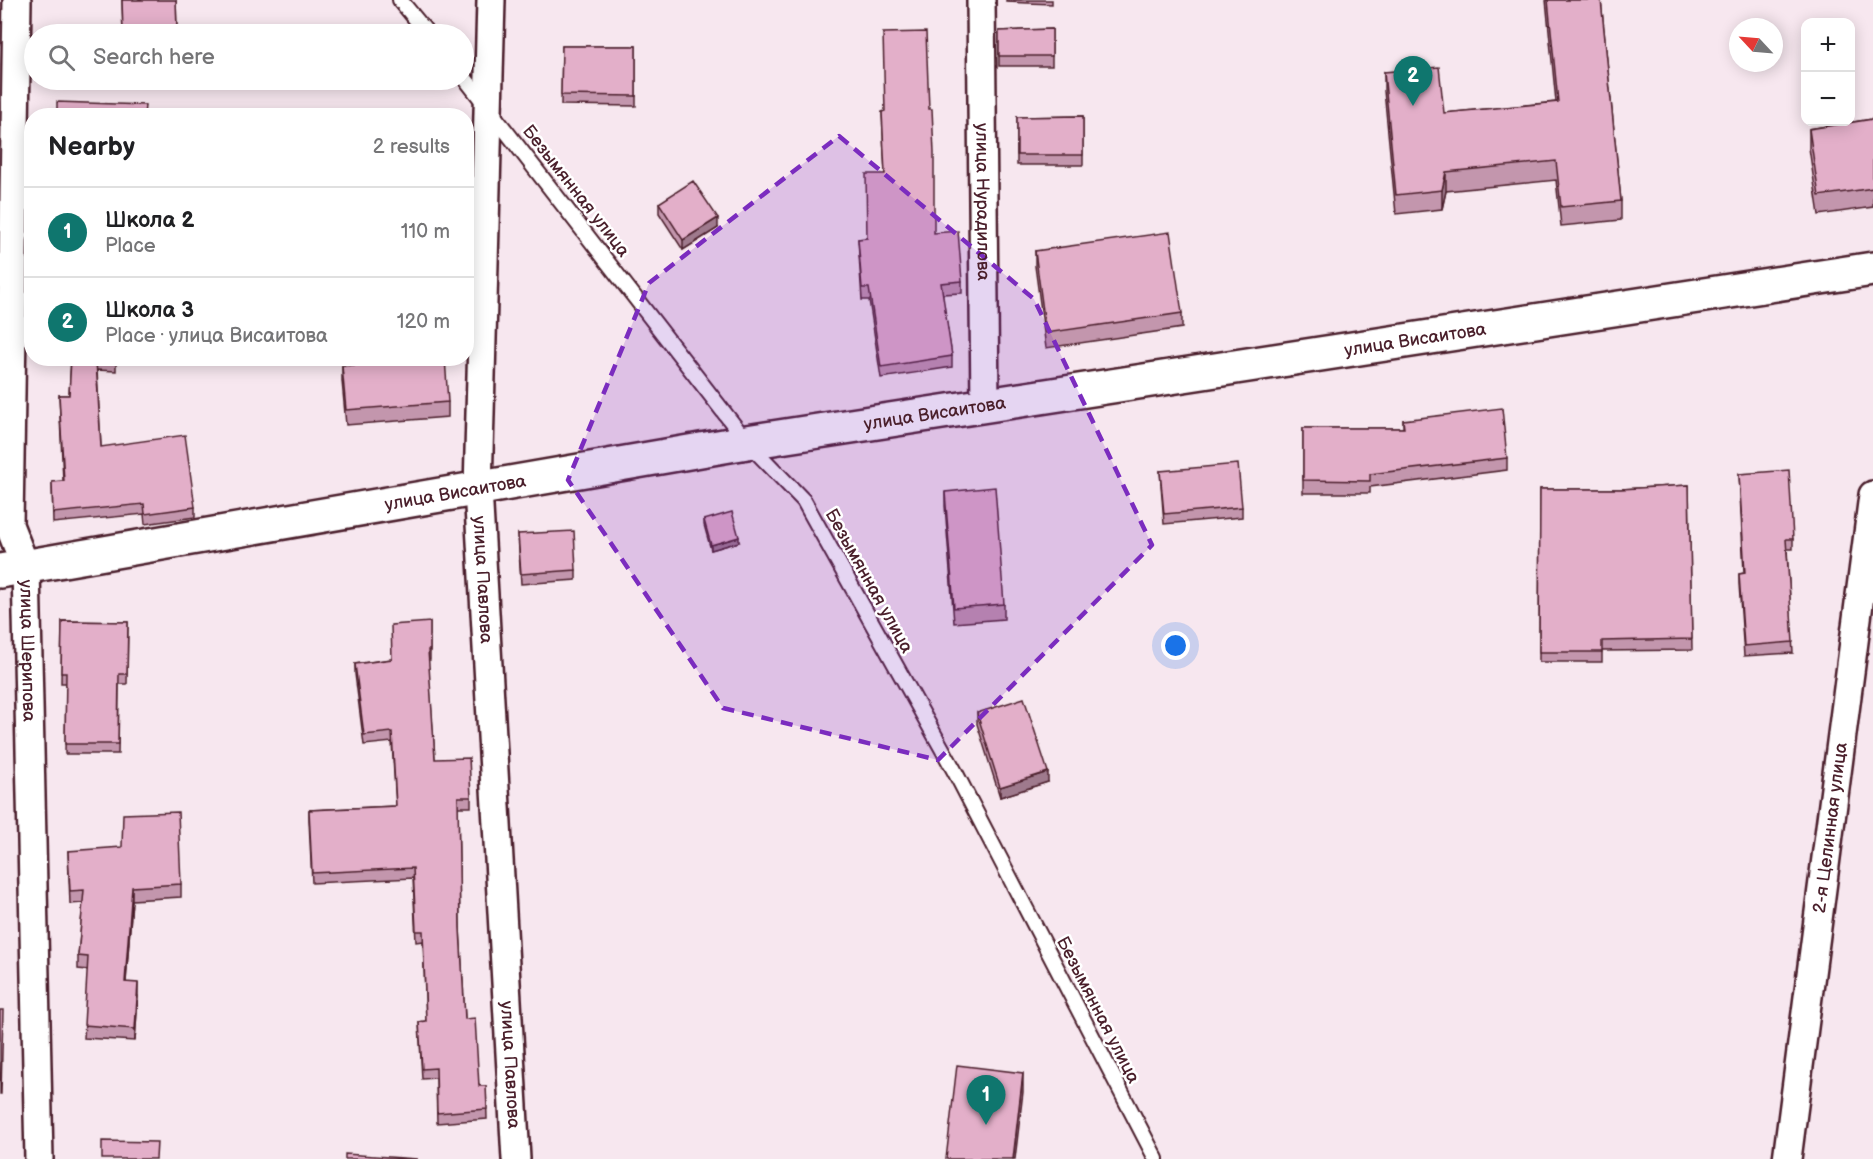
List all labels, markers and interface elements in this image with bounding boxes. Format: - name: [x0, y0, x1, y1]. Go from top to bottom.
- north arrow: [1729, 18, 1783, 72]
- map controls: [1801, 18, 1855, 126]
- button: +: [1801, 18, 1855, 72]
- search box: [24, 24, 474, 90]
- icon: search: [45, 41, 78, 74]
- text: Search here: [93, 44, 215, 71]
- pin: 2: [1394, 57, 1432, 106]
- button: −: [1801, 72, 1855, 126]
- street label: Безымянная улица: [518, 121, 634, 261]
- street label: улица Нурадилова: [972, 123, 994, 281]
- text: Nearby: [48, 132, 135, 163]
- text: 2 results: [373, 135, 450, 159]
- text: Школа 2: [105, 207, 194, 234]
- text: 1: [63, 220, 72, 244]
- text: 110 m: [401, 220, 450, 244]
- text: Place: [105, 234, 156, 258]
- text: Школа 3: [105, 297, 194, 324]
- text: 2: [62, 310, 73, 334]
- text: 120 m: [397, 310, 450, 334]
- street label: улица Висаитова: [1343, 318, 1488, 361]
- text: Place · улица Висаитова: [105, 324, 328, 348]
- street label: улица Висаитова: [862, 392, 1007, 434]
- street label: улица Висаитова: [383, 470, 528, 515]
- street label: Безымянная улица: [821, 505, 918, 657]
- street label: улица Павлова: [469, 515, 497, 645]
- street label: улица Шерипова: [16, 579, 40, 722]
- your location: [1161, 631, 1190, 660]
- street label: 2-я Целинная улица: [1808, 741, 1851, 914]
- street label: Безымянная улица: [1052, 933, 1144, 1087]
- street label: улица Павлова: [497, 1000, 525, 1130]
- pin: 1: [966, 1076, 1006, 1125]

